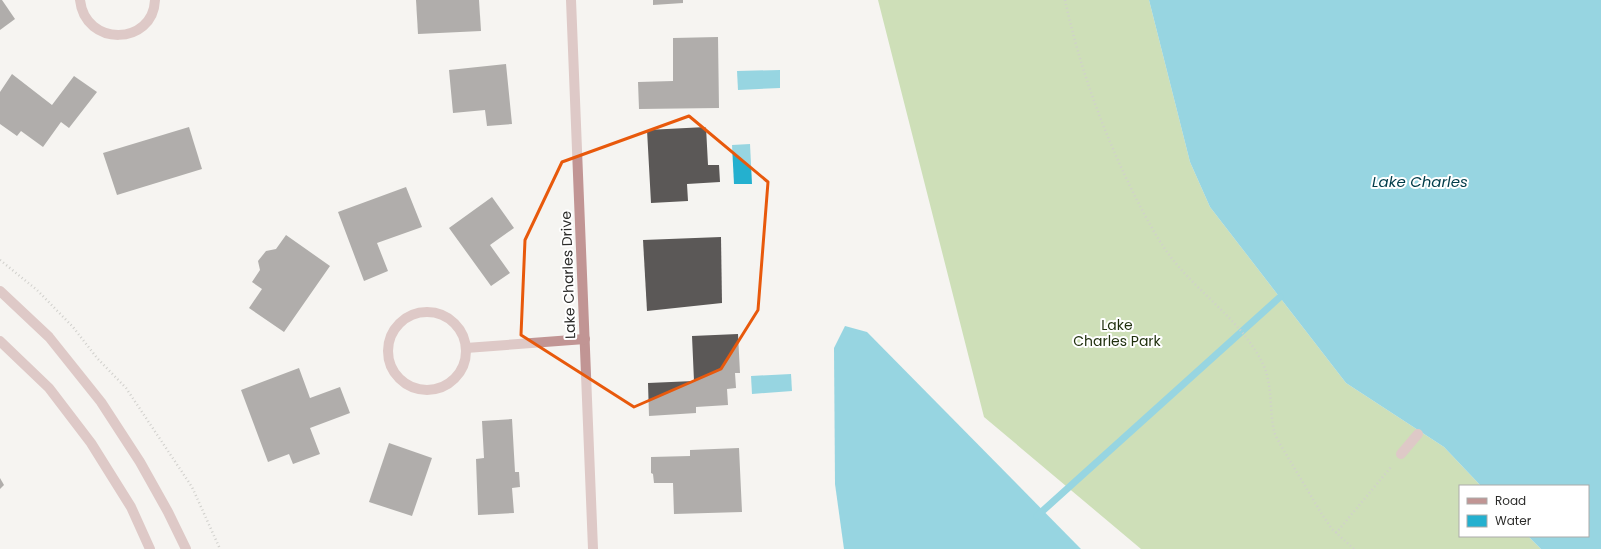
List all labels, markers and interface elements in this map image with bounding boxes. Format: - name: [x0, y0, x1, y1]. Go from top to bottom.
- water label: Lake Charles: [1372, 171, 1468, 192]
- street label: Lake Charles Drive: [556, 210, 580, 339]
- park label: Lake Charles Park: [1073, 315, 1162, 351]
- legend: [1459, 485, 1589, 537]
- text: Road: [1495, 492, 1526, 509]
- text: Water: [1495, 512, 1532, 529]

